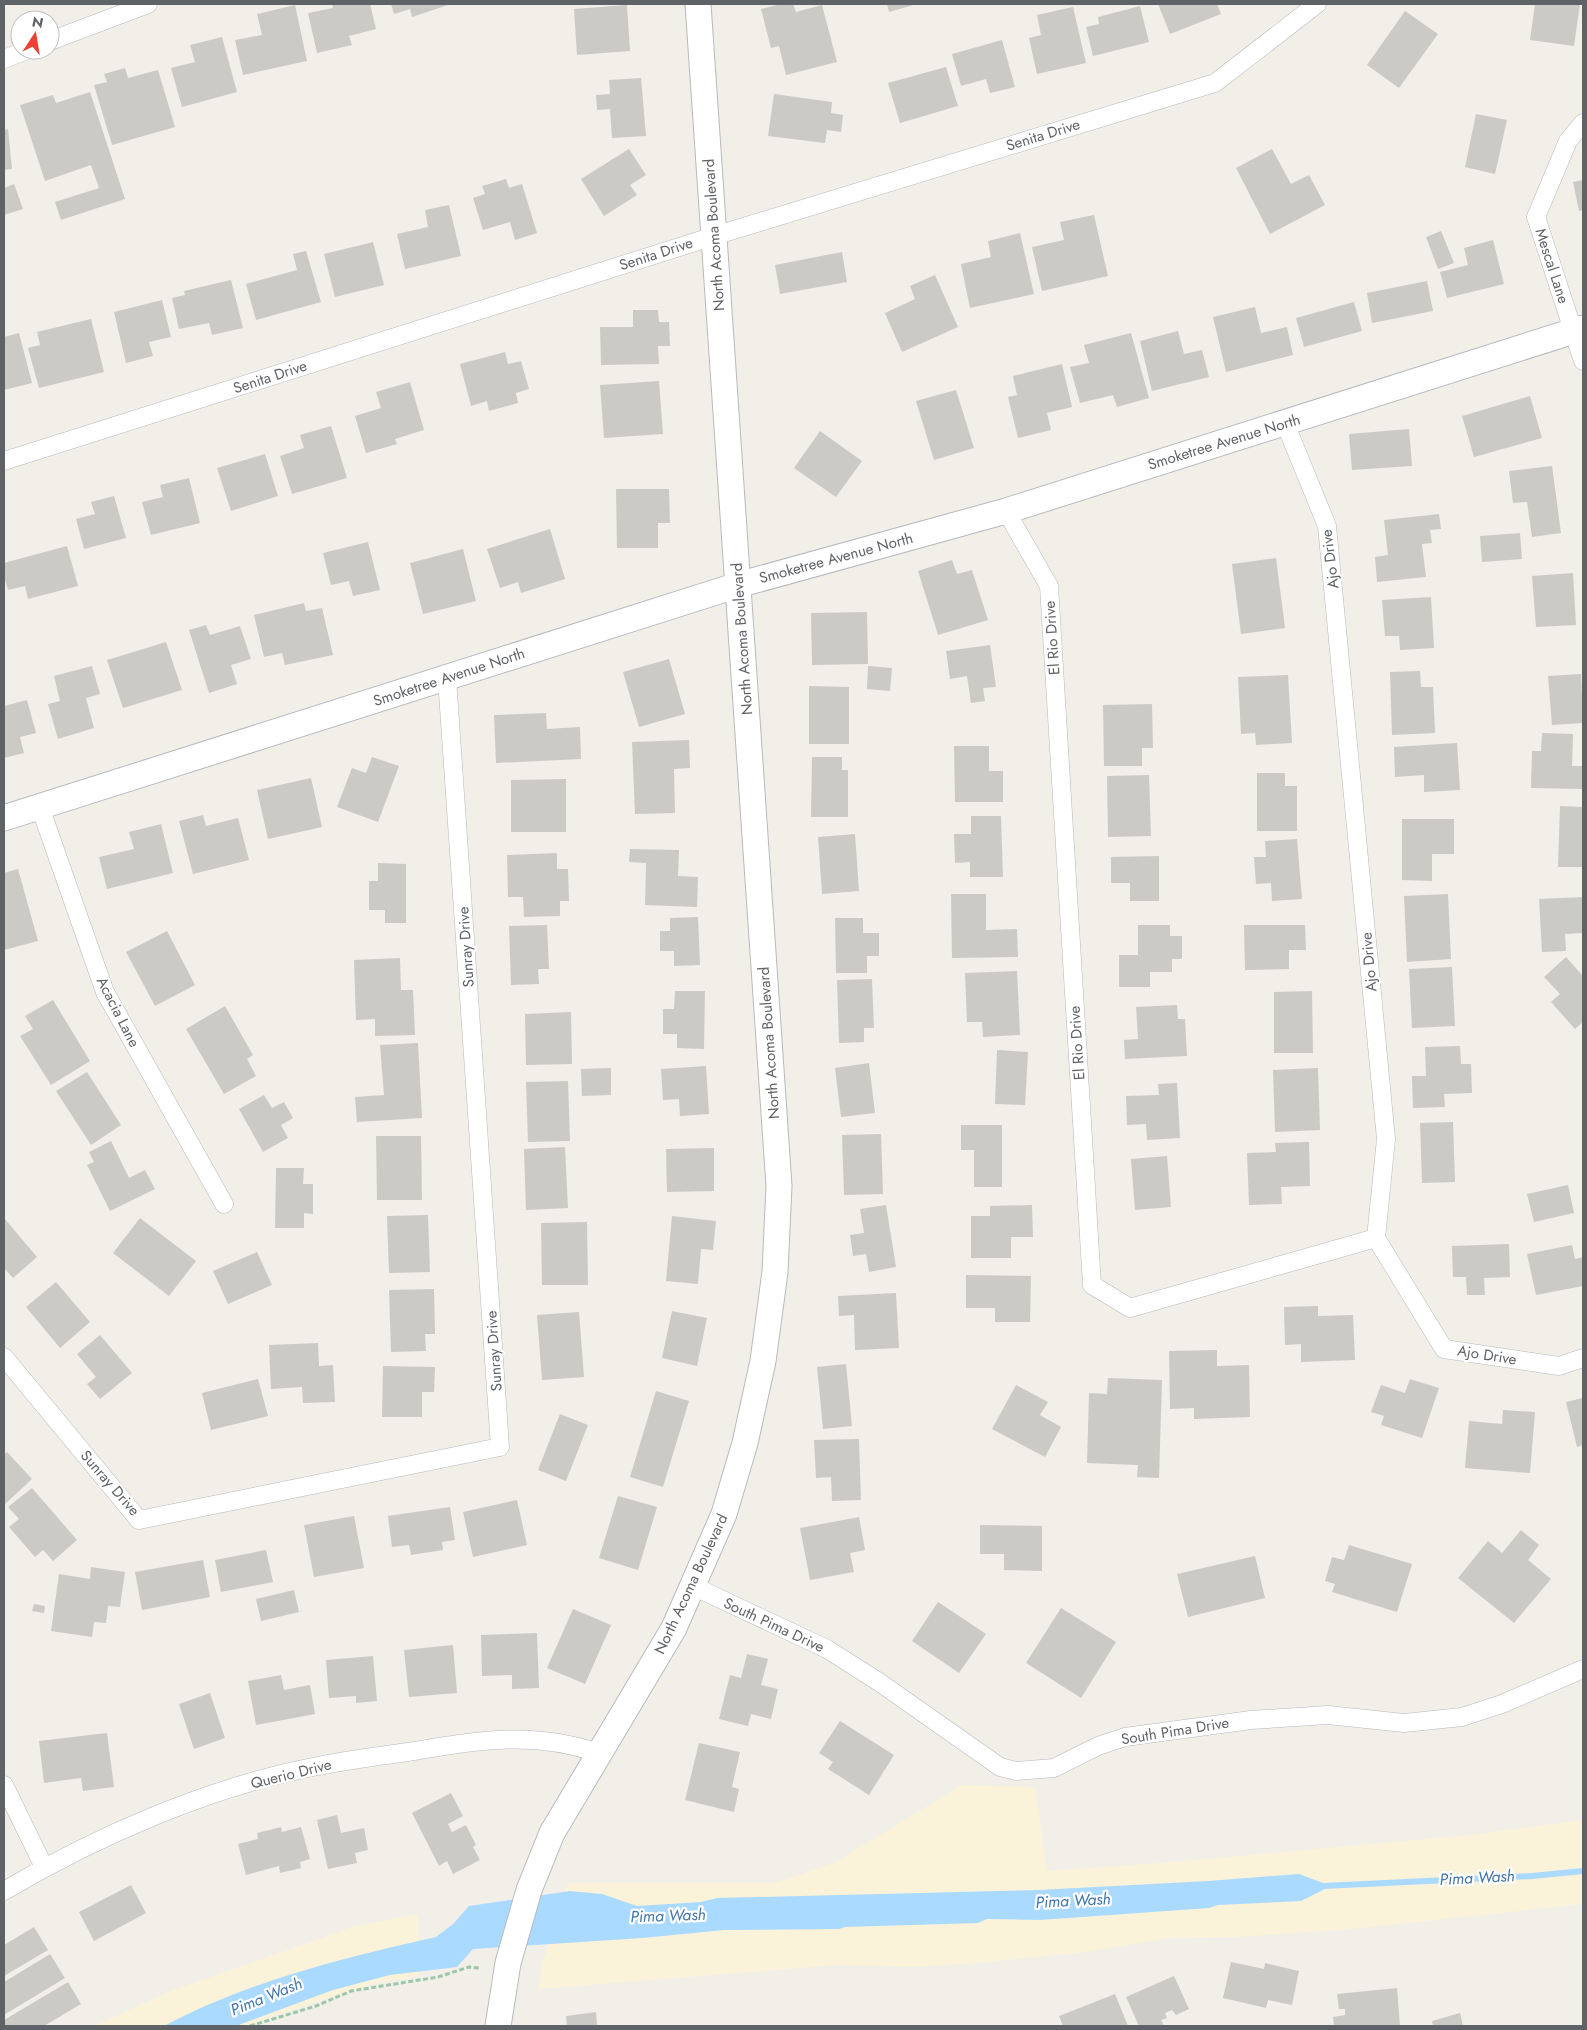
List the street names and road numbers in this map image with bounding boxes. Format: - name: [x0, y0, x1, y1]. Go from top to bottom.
- street label: Senita Drive: [1003, 113, 1083, 157]
- street label: North Acoma Boulevard: [698, 158, 730, 312]
- street label: Mescal Lane: [1530, 226, 1575, 307]
- street label: Senita Drive: [616, 232, 696, 276]
- street label: Senita Drive: [230, 355, 310, 399]
- street label: Smoketree Avenue North: [1145, 408, 1303, 476]
- street label: Smoketree Avenue North: [757, 527, 915, 589]
- street label: Ajo Drive: [1315, 528, 1345, 590]
- street label: North Acoma Boulevard: [726, 562, 758, 716]
- street label: El Rio Drive: [1038, 600, 1066, 676]
- street label: Smoketree Avenue North: [370, 642, 528, 712]
- street label: Sunray Drive: [452, 906, 480, 988]
- street label: Ajo Drive: [1355, 931, 1383, 993]
- street label: North Acoma Boulevard: [753, 966, 785, 1120]
- street label: Acacia Lane: [91, 973, 145, 1051]
- street label: El Rio Drive: [1063, 1005, 1091, 1081]
- street label: Sunray Drive: [480, 1310, 508, 1392]
- street label: Ajo Drive: [1456, 1339, 1518, 1371]
- street label: Sunray Drive: [75, 1445, 145, 1521]
- street label: North Acoma Boulevard: [649, 1510, 733, 1658]
- street label: South Pima Drive: [720, 1592, 828, 1658]
- street label: South Pima Drive: [1119, 1712, 1231, 1750]
- street label: Querio Drive: [248, 1753, 334, 1795]

